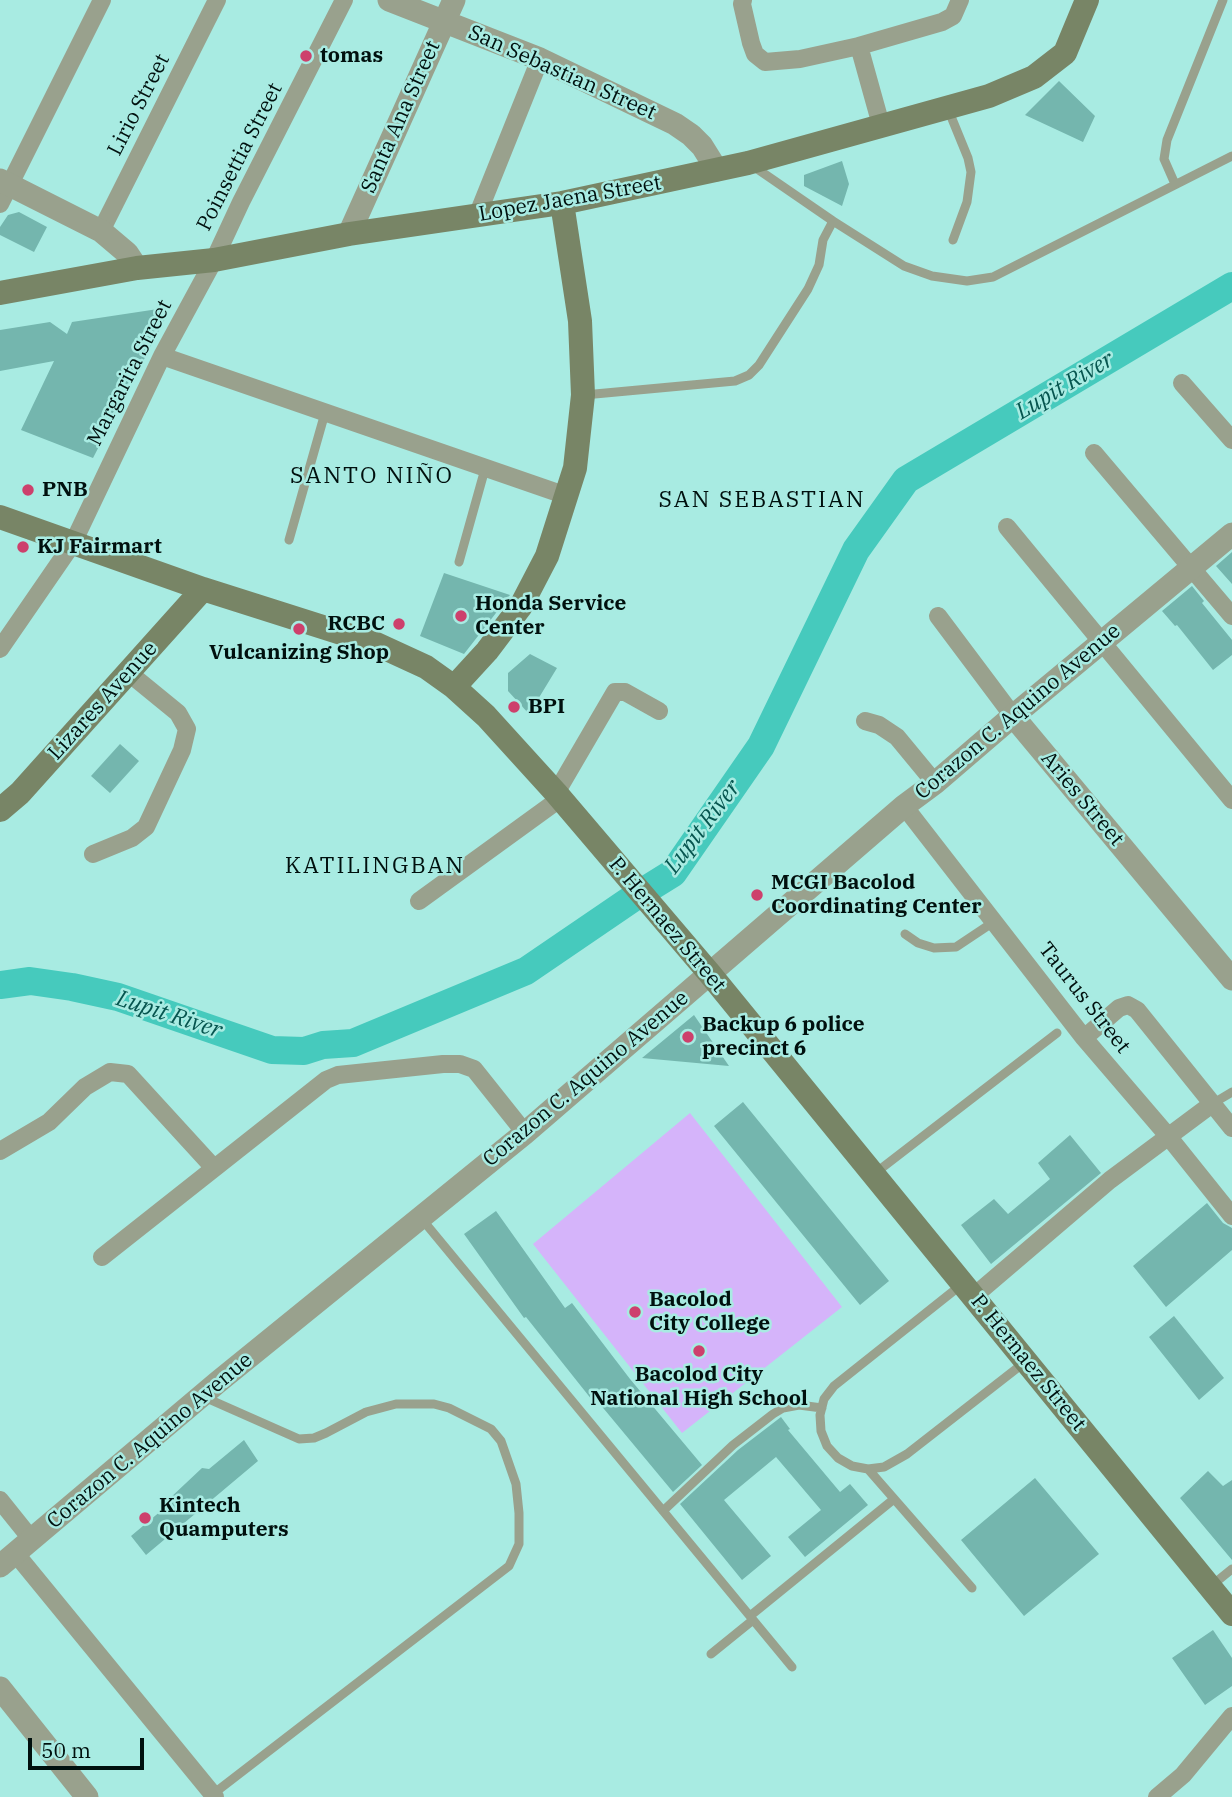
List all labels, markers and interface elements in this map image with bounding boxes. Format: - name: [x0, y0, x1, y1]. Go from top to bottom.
- street label: San Sebastian Street: [464, 20, 660, 126]
- street label: Santa Ana Street: [356, 37, 446, 197]
- place label: tomas: [320, 43, 383, 69]
- marker: tomas: [298, 48, 314, 64]
- street label: Lirio Street: [103, 50, 175, 160]
- street label: Poinsettia Street: [192, 79, 288, 235]
- street label: Lopez Jaena Street: [477, 171, 663, 227]
- street label: Margarita Street: [82, 296, 178, 450]
- water label: Lupit River: [1011, 346, 1119, 426]
- district label: SANTO NIÑO: [291, 462, 453, 490]
- place label: PNB: [42, 477, 88, 503]
- marker: PNB: [20, 482, 36, 498]
- district label: SAN SEBASTIAN: [660, 486, 864, 514]
- place label: KJ Fairmart: [37, 534, 162, 560]
- marker: KJ Fairmart: [15, 539, 31, 555]
- place label: Honda Service Center: [475, 591, 626, 641]
- marker: Honda Service Center: [453, 608, 469, 624]
- place label: RCBC: [327, 611, 385, 637]
- marker: RCBC: [391, 616, 407, 632]
- street label: Corazon C. Aquino Avenue: [910, 619, 1126, 805]
- marker: Vulcanizing Shop: [291, 621, 307, 637]
- street label: Lizares Avenue: [43, 637, 163, 765]
- place label: Vulcanizing Shop: [209, 640, 389, 666]
- place label: BPI: [528, 694, 565, 720]
- marker: BPI: [506, 699, 522, 715]
- street label: Aries Street: [1035, 747, 1129, 851]
- water label: Lupit River: [659, 775, 747, 879]
- district label: KATILINGBAN: [286, 852, 464, 880]
- street label: P. Hernaez Street: [603, 852, 731, 998]
- place label: MCGI Bacolod Coordinating Center: [771, 870, 982, 920]
- marker: MCGI Bacolod Coordinating Center: [749, 887, 765, 903]
- street label: Taurus Street: [1033, 937, 1135, 1059]
- water label: Lupit River: [113, 985, 225, 1045]
- street label: Corazon C. Aquino Avenue: [478, 986, 694, 1172]
- place label: Backup 6 police precinct 6: [702, 1012, 865, 1062]
- marker: Backup 6 police precinct 6: [680, 1029, 696, 1045]
- place label: Bacolod City College: [649, 1287, 770, 1337]
- street label: P. Hernaez Street: [965, 1290, 1091, 1436]
- marker: Bacolod City College: [627, 1304, 643, 1320]
- marker: Bacolod City National High School: [691, 1343, 707, 1359]
- street label: Corazon C. Aquino Avenue: [42, 1348, 258, 1534]
- place label: Bacolod City National High School: [590, 1362, 808, 1412]
- place label: Kintech Quamputers: [159, 1493, 289, 1543]
- marker: Kintech Quamputers: [137, 1510, 153, 1526]
- scale bar: [32, 1724, 147, 1768]
- text: 50 m: [41, 1736, 91, 1764]

